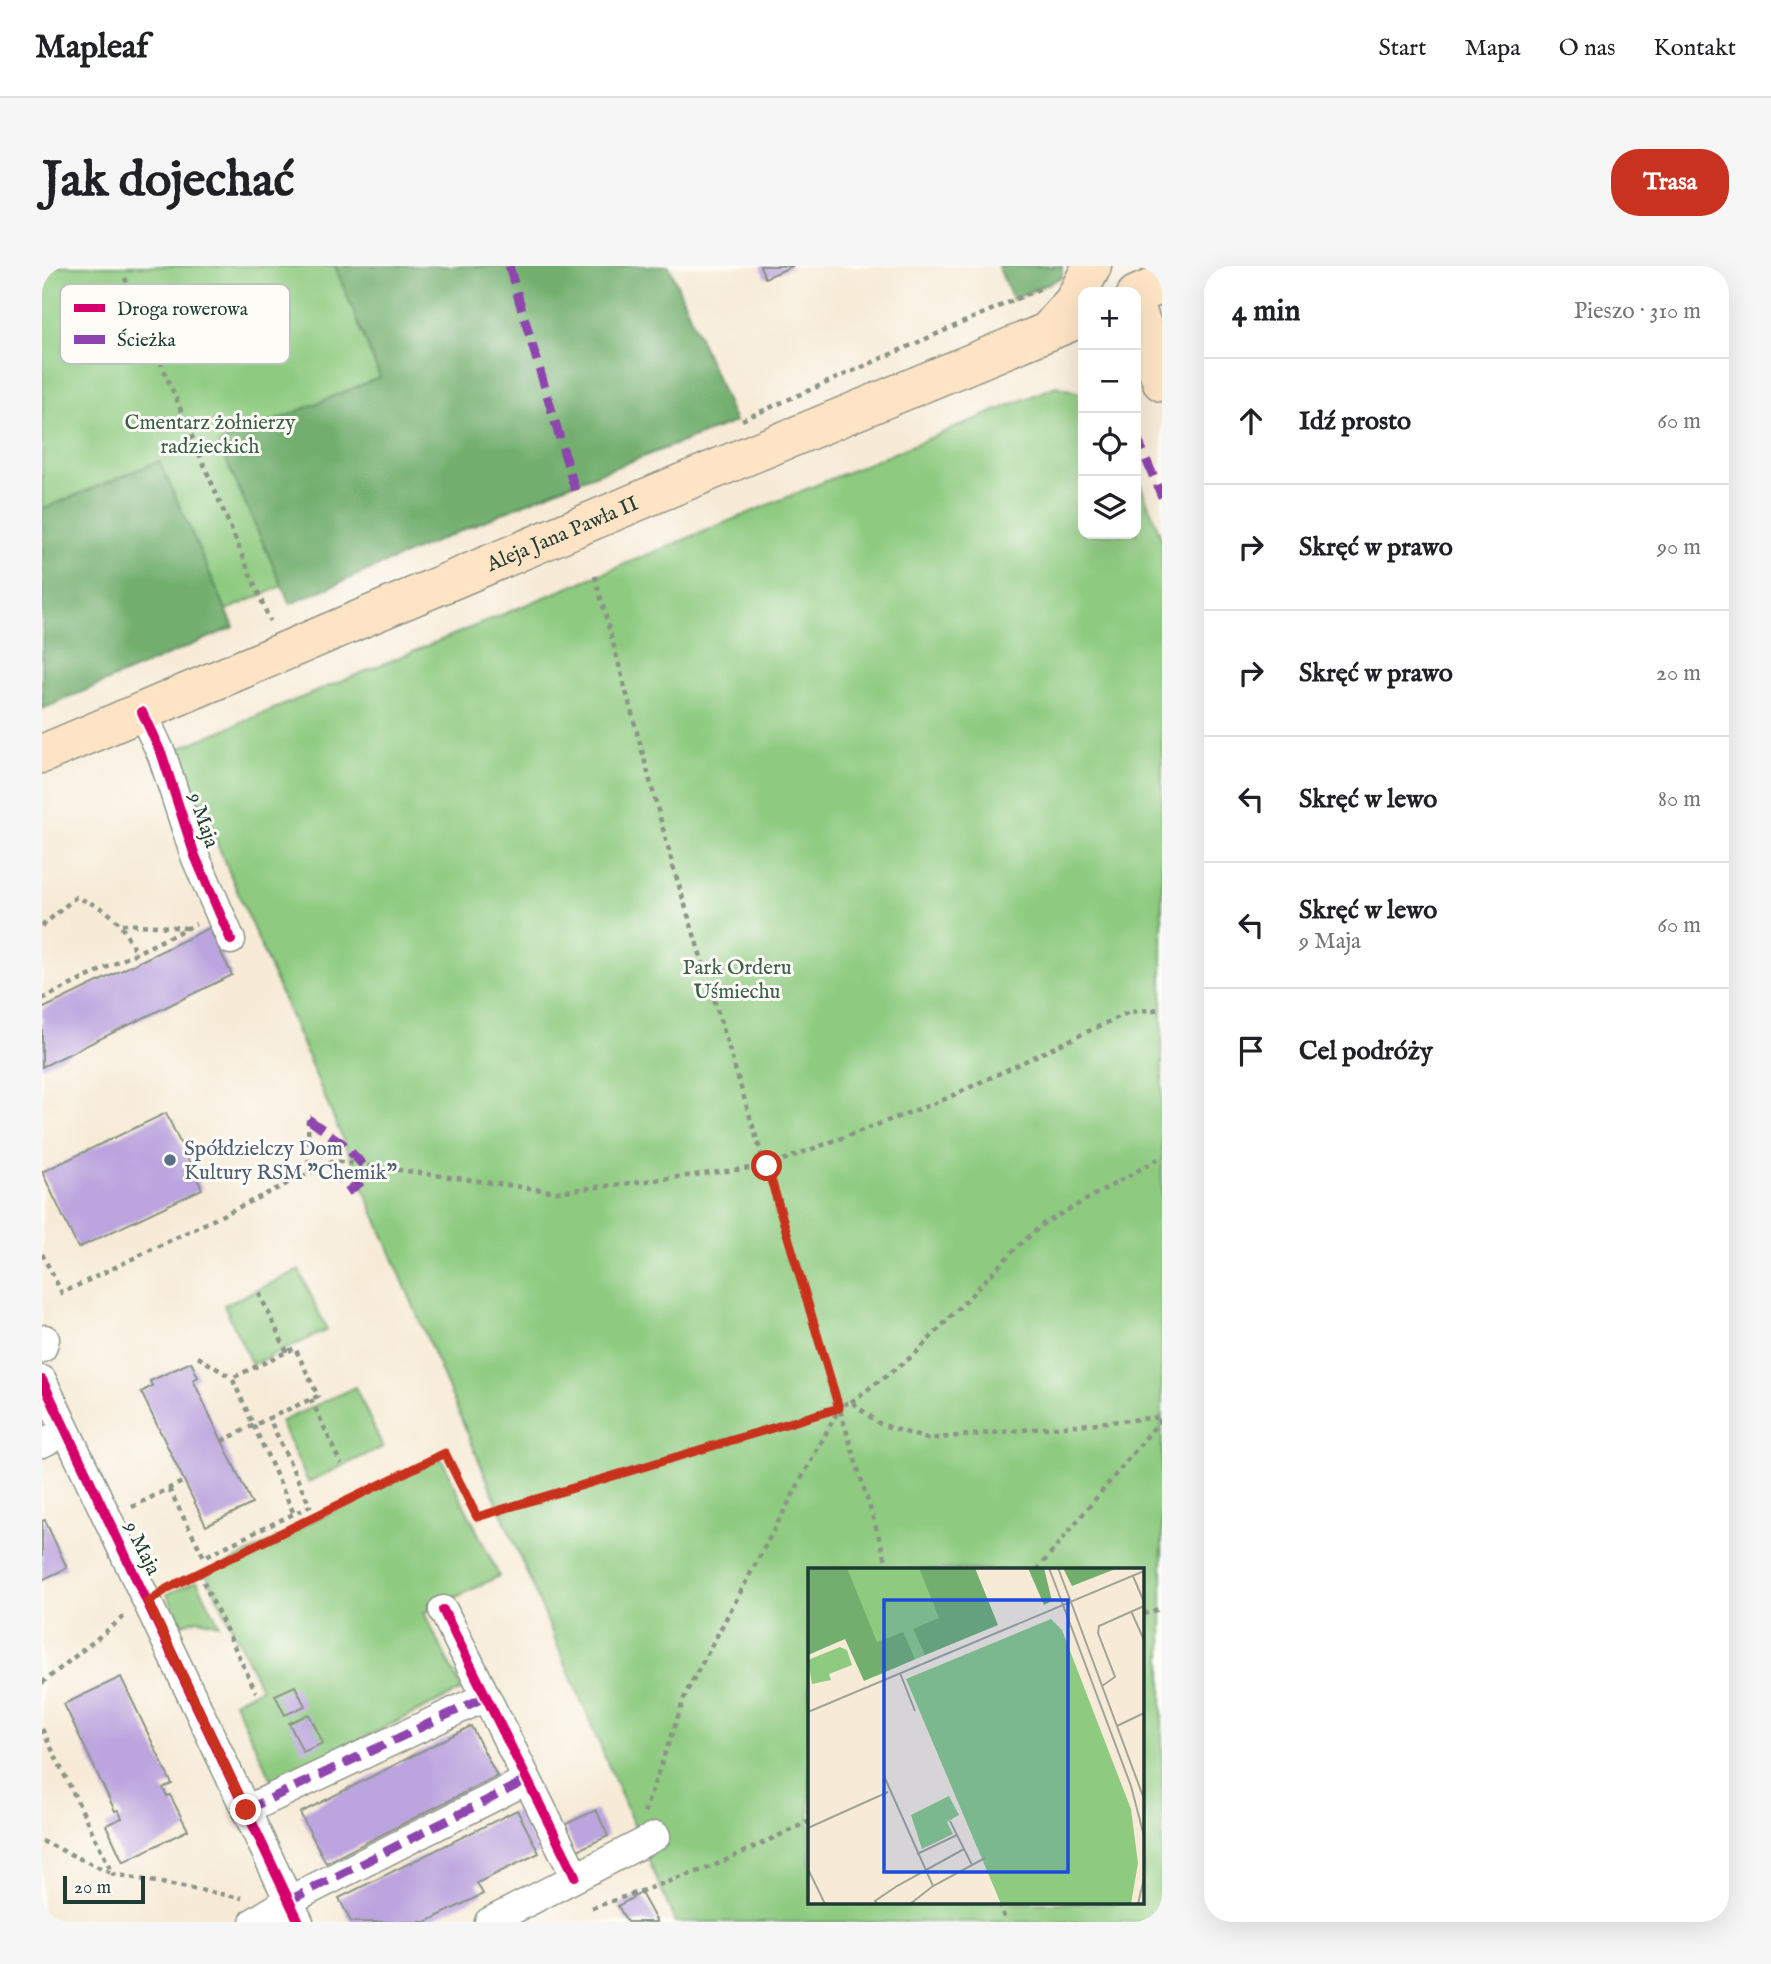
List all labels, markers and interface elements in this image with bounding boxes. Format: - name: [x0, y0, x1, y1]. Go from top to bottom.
- text: Mapleaf: [35, 27, 148, 69]
- text: Start: [1378, 33, 1426, 64]
- text: Mapa: [1464, 33, 1521, 64]
- text: O nas: [1559, 33, 1615, 64]
- text: Kontakt: [1653, 33, 1736, 64]
- button: Trasa: [1611, 149, 1729, 216]
- text: Jak dojechać: [42, 151, 295, 213]
- legend: [60, 284, 290, 364]
- map controls: [1078, 287, 1141, 539]
- button: +: [1078, 287, 1141, 350]
- text: 4 min: [1232, 293, 1300, 331]
- text: Pieszo · 310 m: [1574, 297, 1701, 326]
- text: Droga rowerowa: [117, 298, 249, 322]
- text: Ścieżka: [117, 328, 177, 353]
- button: −: [1078, 350, 1141, 413]
- icon: ahead: [1232, 402, 1270, 440]
- text: Idź prosto: [1299, 405, 1411, 438]
- text: 60 m: [1657, 407, 1701, 436]
- park label: Cmentarz żołnierzy radzieckich: [124, 410, 296, 461]
- button: locate: [1078, 413, 1141, 476]
- button: layers: [1078, 476, 1141, 539]
- street label: Aleja Jana Pawła II: [482, 491, 643, 579]
- icon: right: [1232, 528, 1270, 566]
- text: Skręć w prawo: [1299, 531, 1453, 564]
- text: 90 m: [1657, 533, 1701, 562]
- icon: right: [1232, 654, 1270, 692]
- text: Skręć w prawo: [1299, 657, 1453, 690]
- text: 20 m: [1656, 659, 1701, 688]
- icon: left: [1232, 780, 1270, 818]
- text: Skręć w lewo: [1299, 783, 1437, 816]
- text: 80 m: [1658, 785, 1701, 814]
- street label: 9 Maja: [180, 788, 225, 853]
- text: Skręć w lewo: [1299, 894, 1437, 927]
- icon: left: [1232, 906, 1270, 944]
- text: 60 m: [1657, 911, 1701, 940]
- text: 9 Maja: [1299, 927, 1361, 956]
- park label: Park Orderu Uśmiechu: [682, 955, 792, 1006]
- icon: arrive: [1232, 1032, 1270, 1070]
- text: Cel podróży: [1299, 1035, 1433, 1068]
- place label: Spółdzielczy Dom Kultury RSM "Chemik": [184, 1136, 397, 1187]
- route start: [751, 1150, 782, 1181]
- marker: Spółdzielczy Dom Kultury RSM "Chemik": [162, 1152, 178, 1168]
- street label: 9 Maja: [117, 1516, 167, 1581]
- inset map: [808, 1568, 1144, 1904]
- route end: [230, 1794, 261, 1825]
- scale bar: [63, 1873, 145, 1905]
- text: 20 m: [74, 1876, 111, 1900]

